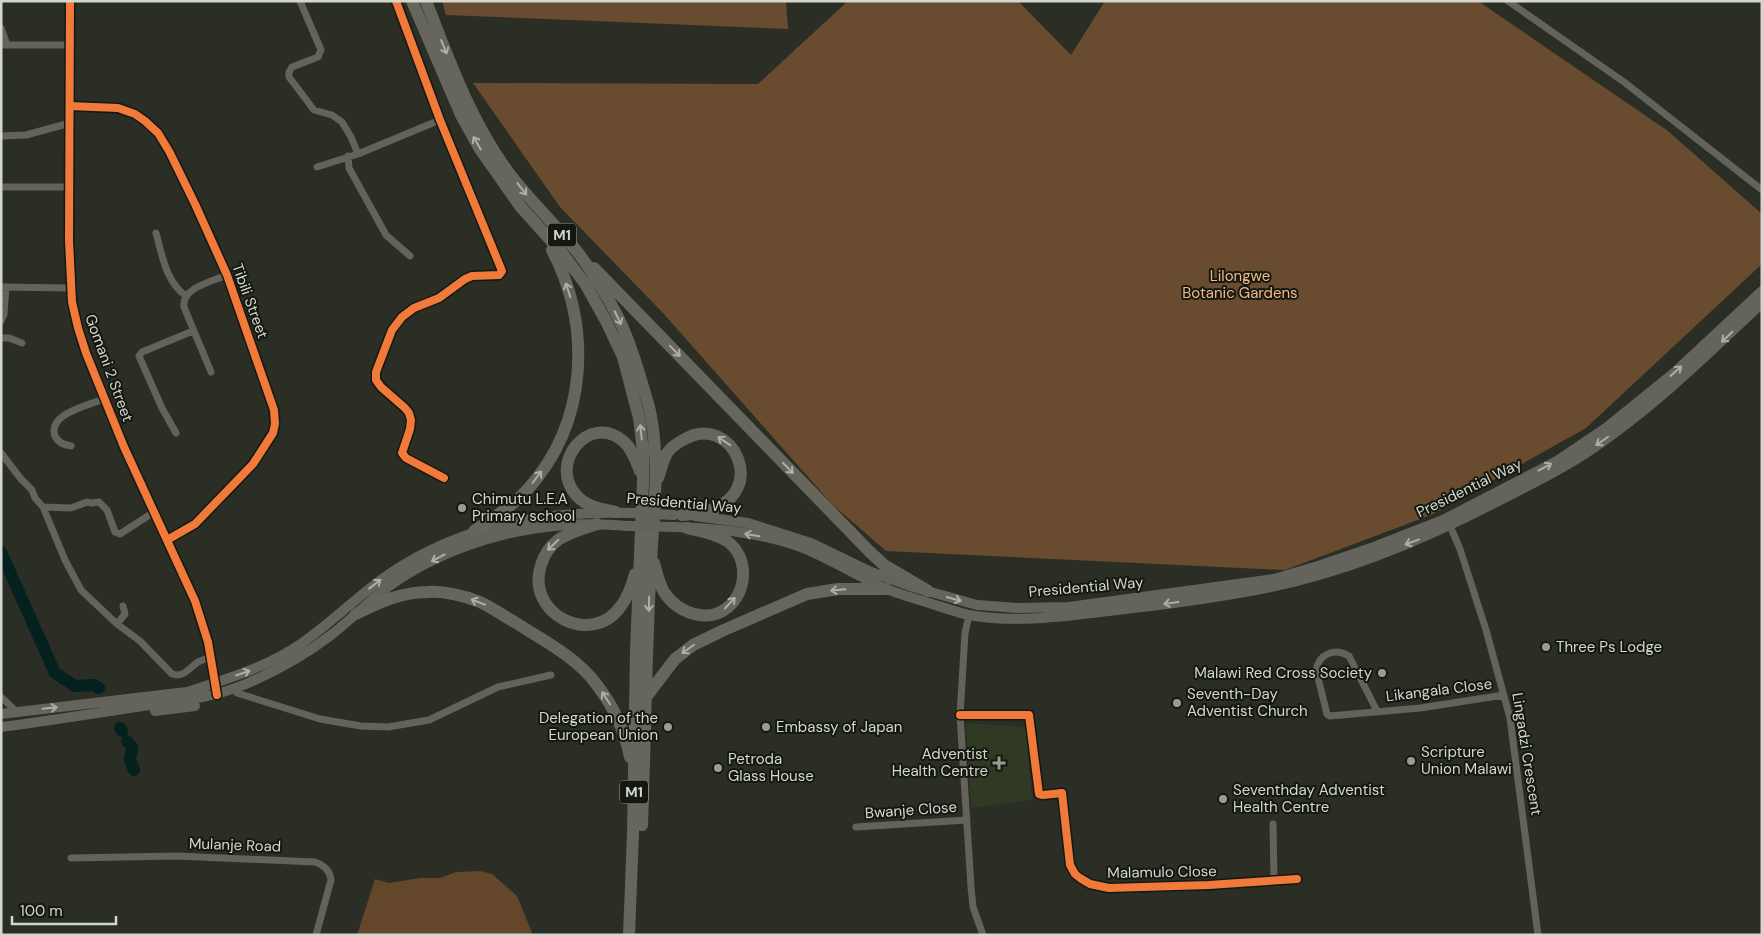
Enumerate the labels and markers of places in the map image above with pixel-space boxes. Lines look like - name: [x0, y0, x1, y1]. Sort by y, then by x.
- place label: Chimutu L.E.A Primary school: [472, 489, 575, 526]
- marker: Chimutu L.E.A Primary school: [456, 502, 468, 514]
- place label: Three Ps Lodge: [1556, 637, 1662, 657]
- marker: Three Ps Lodge: [1540, 641, 1552, 653]
- place label: Malawi Red Cross Society: [1194, 663, 1373, 683]
- marker: Malawi Red Cross Society: [1376, 667, 1388, 679]
- place label: Seventh-Day Adventist Church: [1187, 684, 1308, 721]
- marker: Seventh-Day Adventist Church: [1171, 697, 1183, 709]
- place label: Delegation of the European Union: [539, 708, 658, 745]
- place label: Embassy of Japan: [776, 717, 902, 737]
- marker: Delegation of the European Union: [662, 721, 674, 733]
- marker: Embassy of Japan: [760, 721, 772, 733]
- place label: Scripture Union Malawi: [1421, 742, 1512, 779]
- place label: Adventist Health Centre: [892, 744, 988, 781]
- place label: Petroda Glass House: [728, 749, 814, 786]
- marker: Scripture Union Malawi: [1405, 755, 1417, 767]
- marker: Adventist Health Centre: [992, 756, 1006, 770]
- marker: Petroda Glass House: [712, 762, 724, 774]
- place label: Seventhday Adventist Health Centre: [1233, 780, 1385, 817]
- marker: Seventhday Adventist Health Centre: [1217, 793, 1229, 805]

